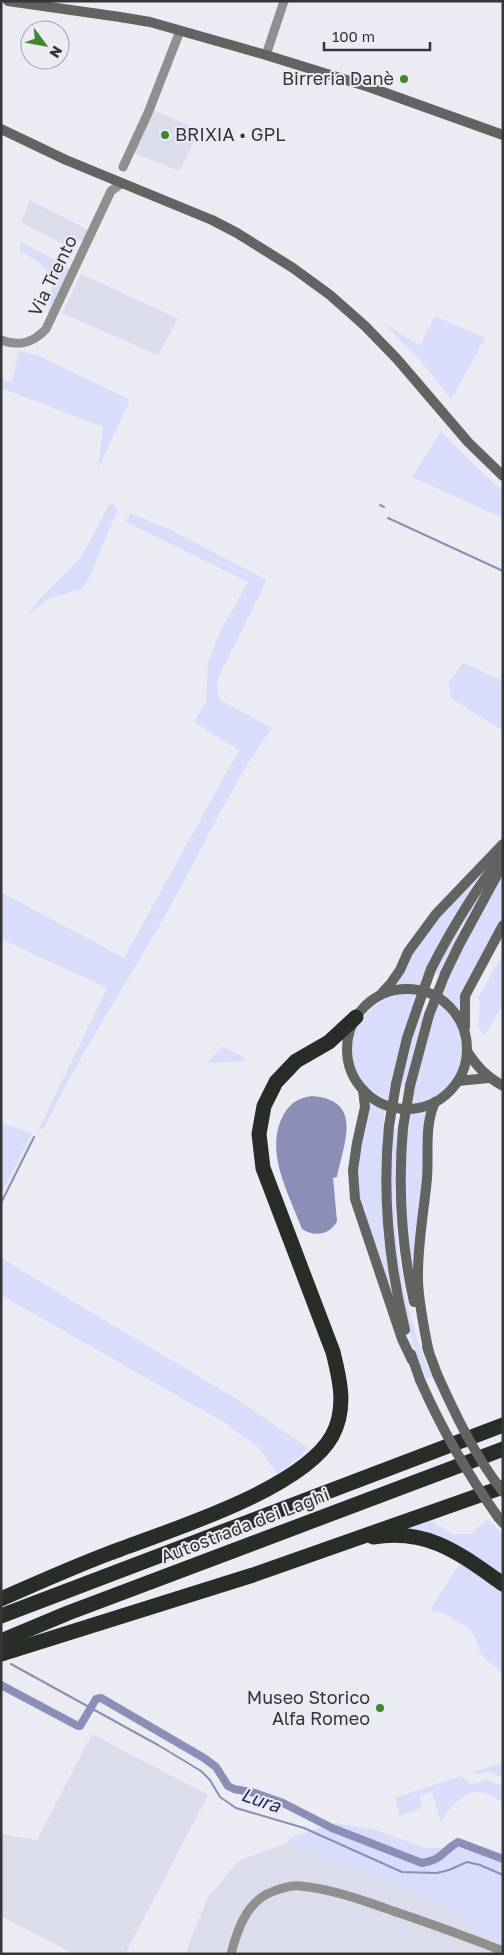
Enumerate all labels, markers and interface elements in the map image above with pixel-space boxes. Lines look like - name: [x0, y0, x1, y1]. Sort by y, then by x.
- north arrow: [20, 20, 70, 70]
- scale bar: [324, 20, 430, 52]
- text: 100 m: [332, 27, 375, 45]
- text: N: [46, 43, 66, 61]
- place label: Birreria Danè: [282, 67, 394, 89]
- marker: Birreria Danè: [398, 73, 410, 85]
- place label: BRIXIA • GPL: [175, 123, 285, 145]
- marker: BRIXIA • GPL: [159, 129, 171, 141]
- street label: Via Trento: [23, 232, 81, 320]
- street label: Autostrada dei Laghi: [157, 1483, 332, 1567]
- place label: Museo Storico Alfa Romeo: [247, 1686, 370, 1729]
- marker: Museo Storico Alfa Romeo: [374, 1702, 386, 1714]
- water label: Lura: [239, 1782, 285, 1817]

